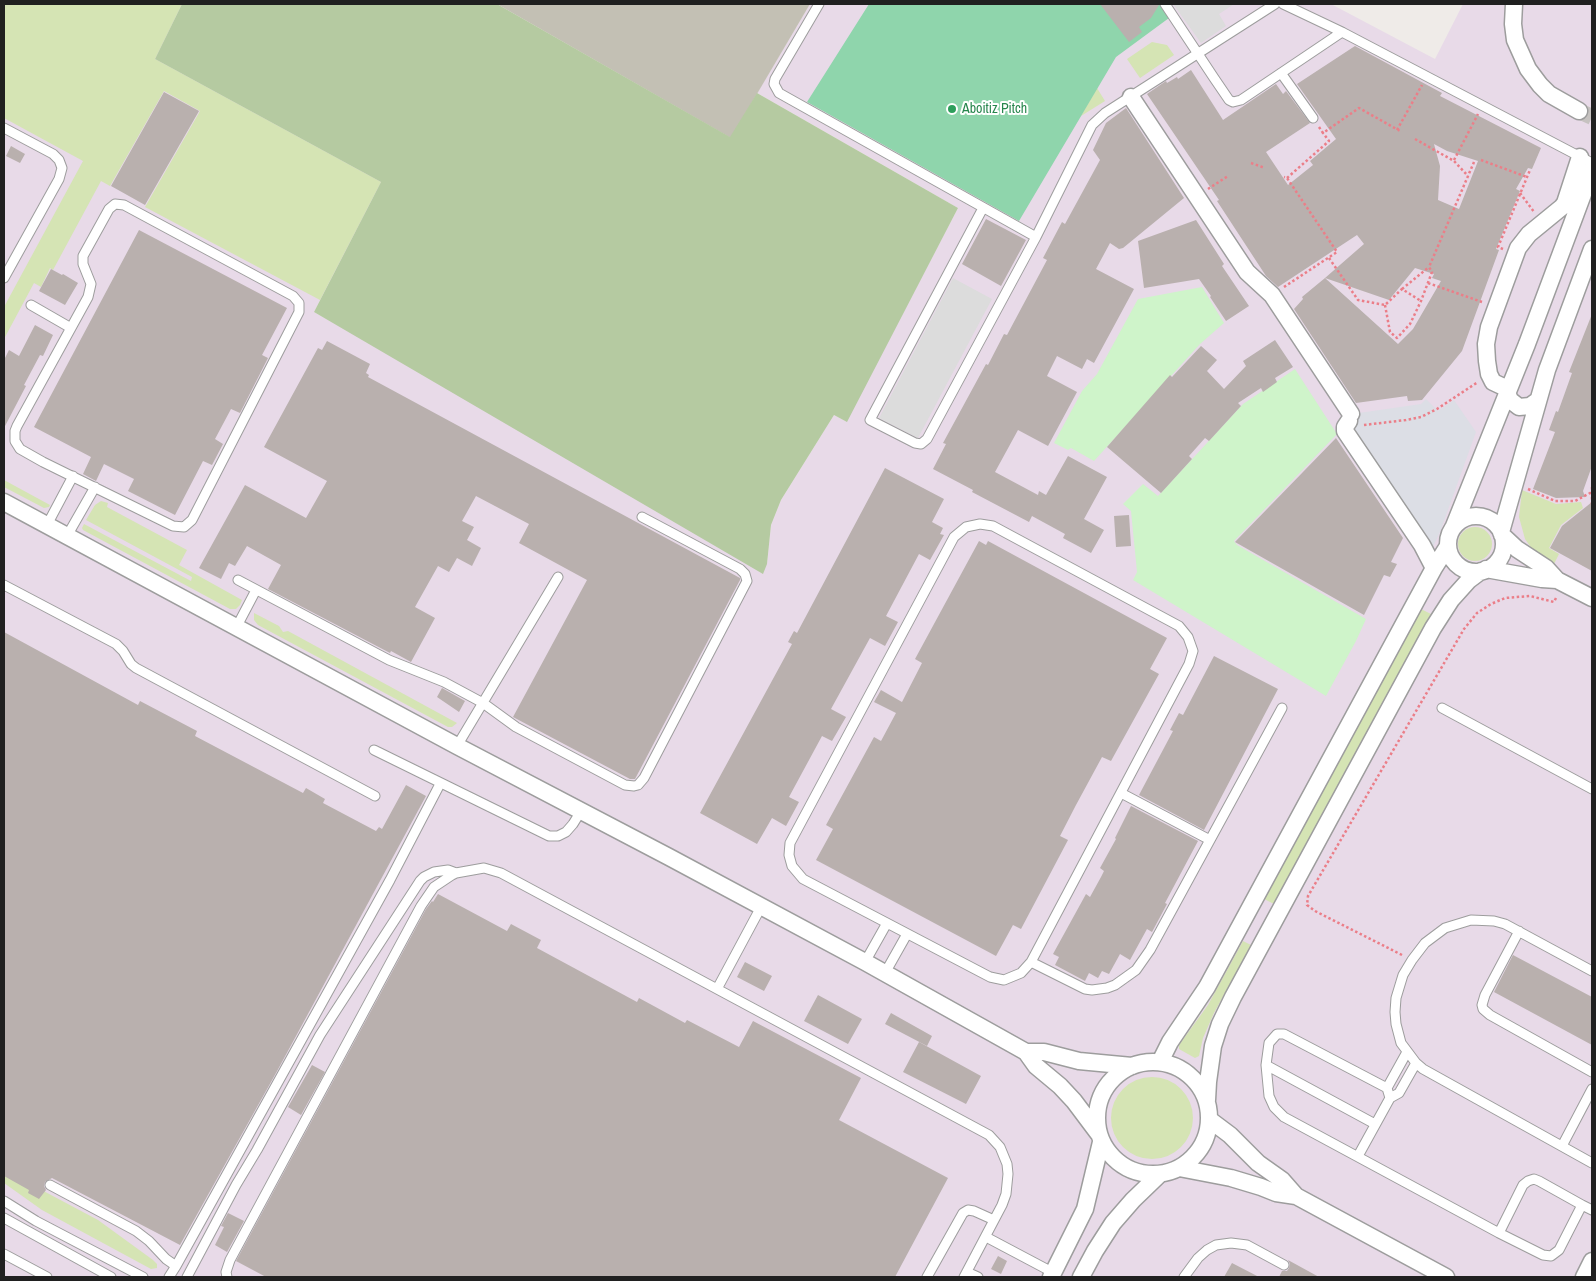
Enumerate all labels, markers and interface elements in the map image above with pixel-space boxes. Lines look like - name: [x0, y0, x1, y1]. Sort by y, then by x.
- place label: Aboitiz Pitch: [962, 101, 1027, 117]
- marker: Aboitiz Pitch: [946, 103, 958, 115]

